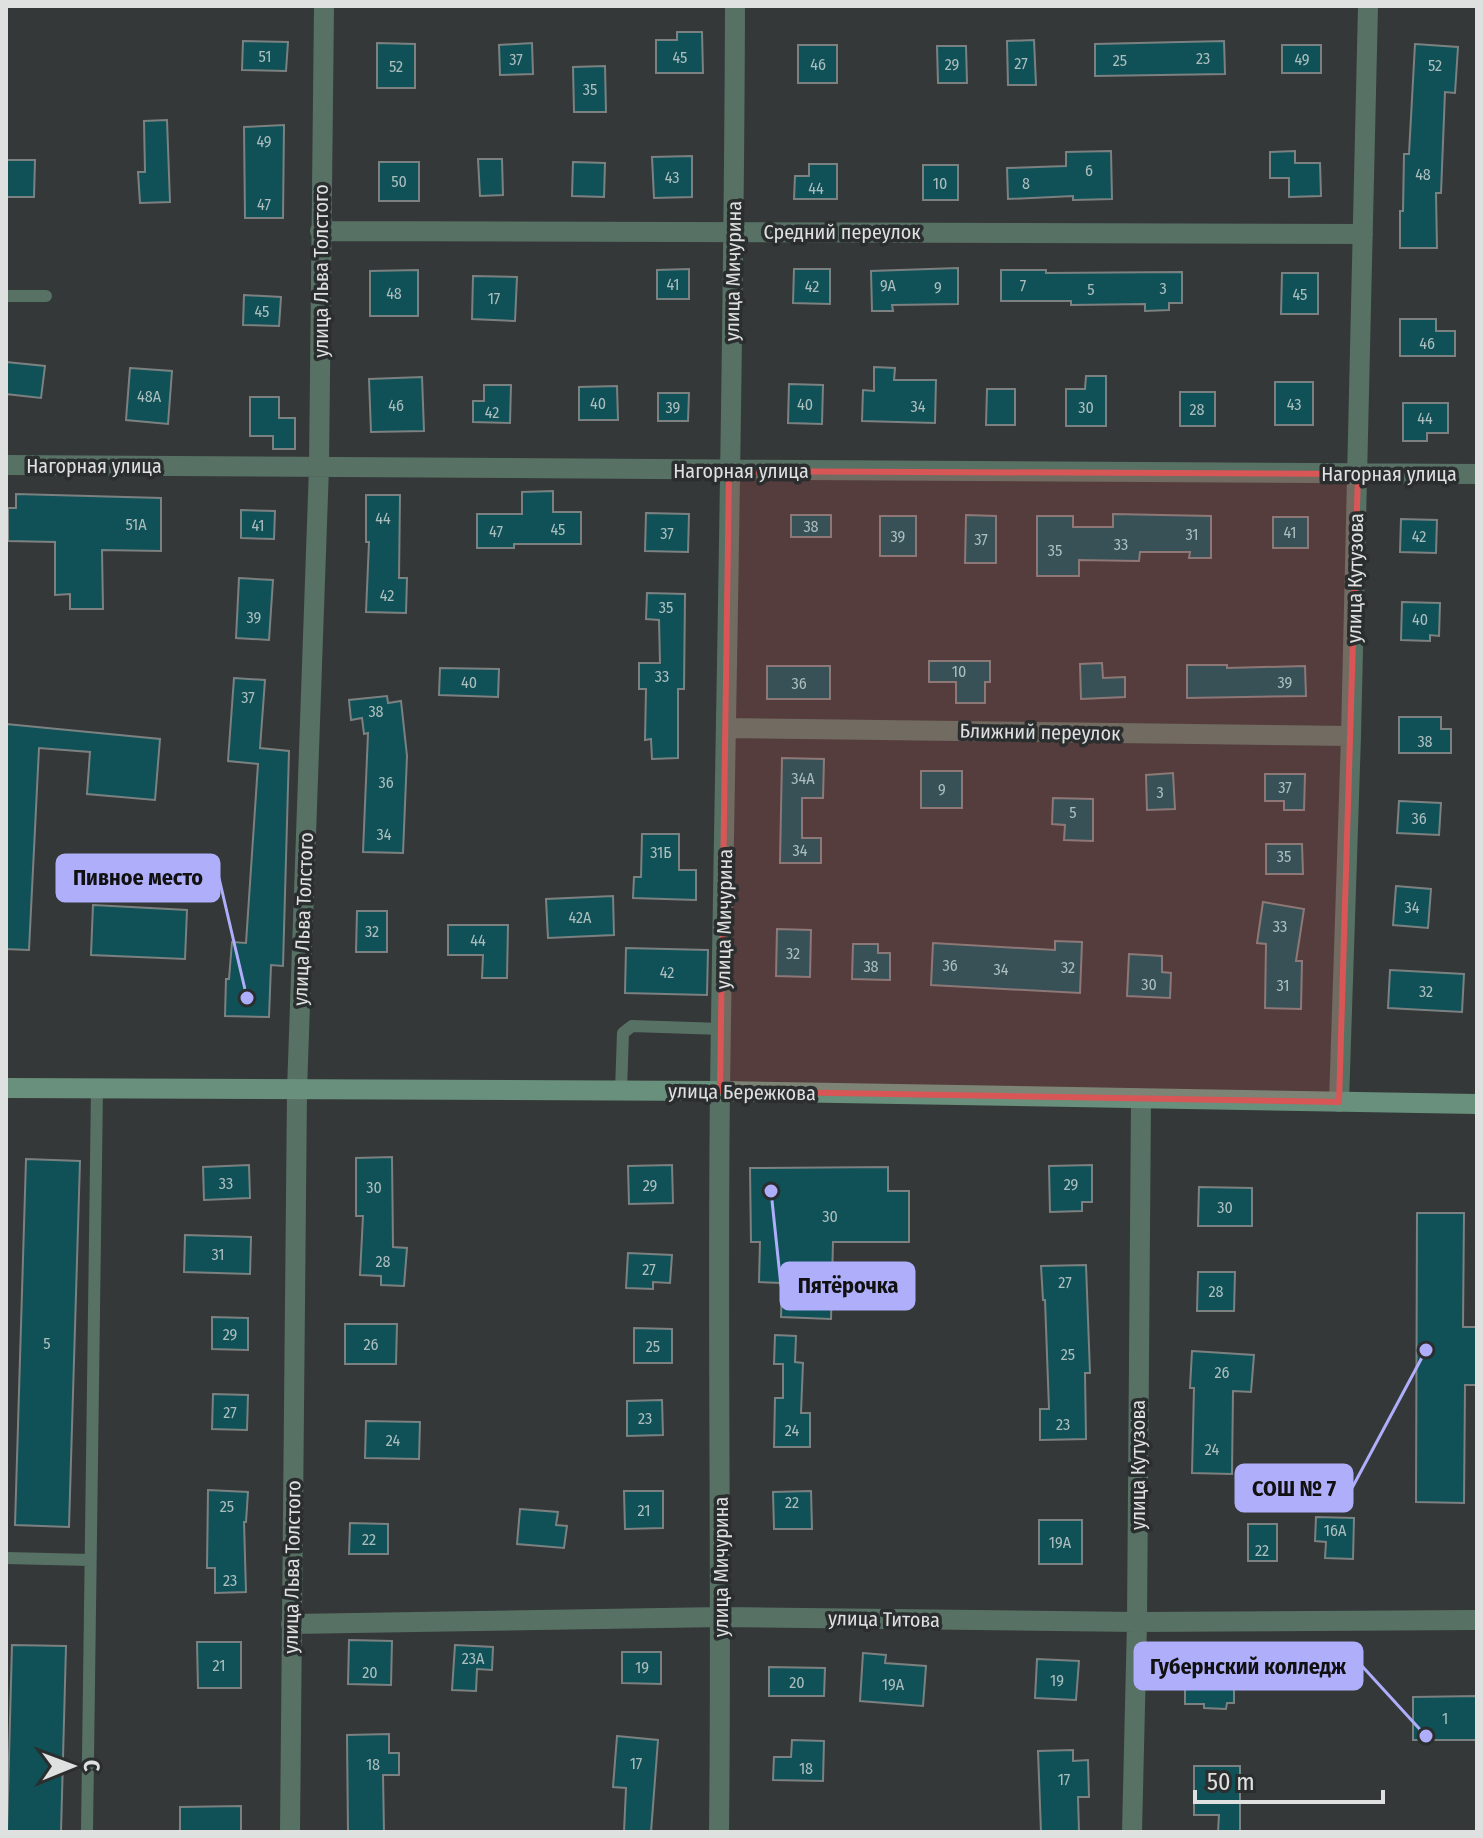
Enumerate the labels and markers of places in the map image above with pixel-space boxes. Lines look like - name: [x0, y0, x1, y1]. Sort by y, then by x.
- callout: Пивное место: [57, 855, 219, 901]
- callout: Пятёрочка: [781, 1263, 914, 1309]
- callout: СОШ № 7: [1236, 1465, 1352, 1511]
- callout: Губернский колледж: [1135, 1643, 1362, 1689]

